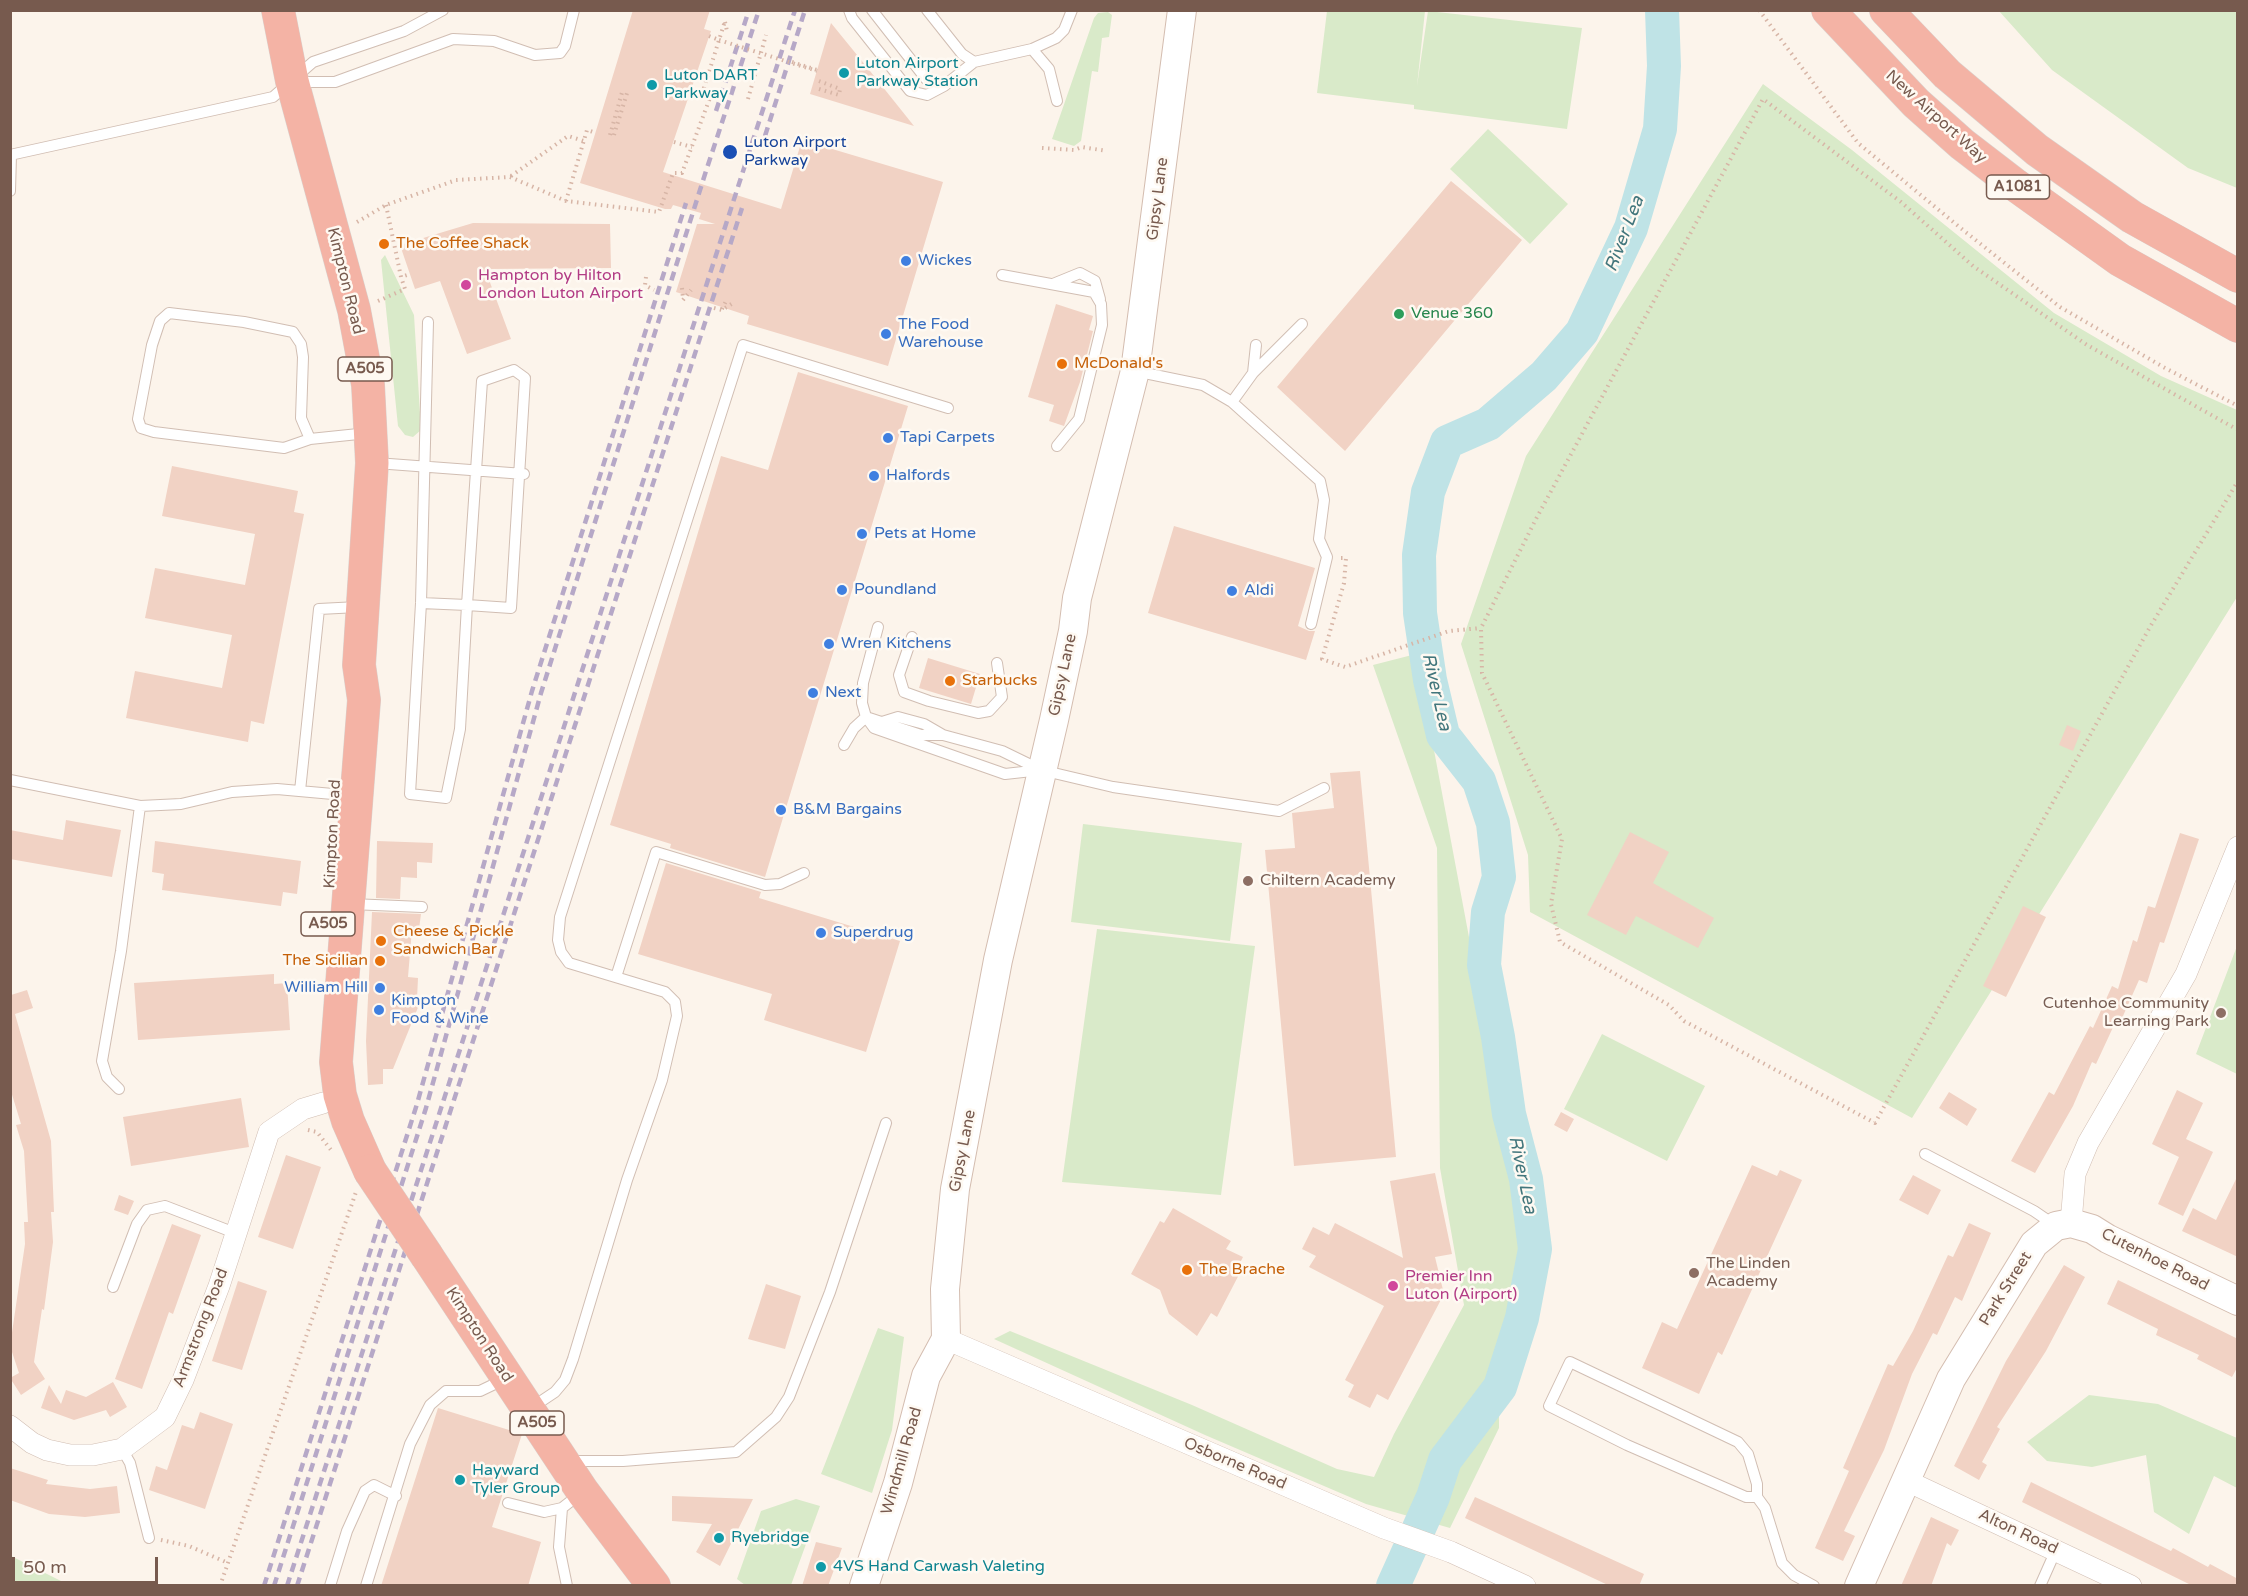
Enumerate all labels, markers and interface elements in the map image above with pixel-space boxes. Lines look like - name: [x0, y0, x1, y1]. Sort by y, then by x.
- place label: Luton Airport Parkway Station: [856, 54, 978, 92]
- place label: Luton DART Parkway: [664, 66, 757, 104]
- marker: Luton Airport Parkway Station: [837, 66, 851, 80]
- street label: New Airport Way: [1881, 67, 1991, 167]
- marker: Luton DART Parkway: [645, 78, 659, 92]
- place label: Luton Airport Parkway: [744, 133, 847, 171]
- marker: Luton Airport Parkway: [721, 143, 739, 161]
- street label: Gipsy Lane: [1143, 156, 1173, 242]
- road number: A1081: [1986, 175, 2050, 199]
- water label: River Lea: [1601, 193, 1649, 275]
- street label: Kimpton Road: [322, 226, 368, 336]
- place label: The Coffee Shack: [396, 234, 529, 254]
- marker: The Coffee Shack: [377, 237, 391, 251]
- place label: Wickes: [918, 251, 972, 271]
- marker: Wickes: [899, 254, 913, 268]
- place label: Hampton by Hilton London Luton Airport: [478, 266, 643, 304]
- marker: Hampton by Hilton London Luton Airport: [459, 278, 473, 292]
- place label: Venue 360: [1411, 304, 1493, 324]
- marker: Venue 360: [1392, 307, 1406, 321]
- place label: The Food Warehouse: [898, 315, 983, 353]
- marker: The Food Warehouse: [879, 327, 893, 341]
- place label: McDonald's: [1074, 354, 1163, 374]
- road number: A505: [338, 357, 392, 381]
- marker: McDonald's: [1055, 357, 1069, 371]
- place label: Tapi Carpets: [900, 428, 995, 448]
- marker: Tapi Carpets: [881, 431, 895, 445]
- place label: Halfords: [886, 466, 950, 486]
- marker: Halfords: [867, 469, 881, 483]
- place label: Pets at Home: [874, 524, 976, 544]
- marker: Pets at Home: [855, 527, 869, 541]
- place label: Poundland: [854, 580, 937, 600]
- place label: Aldi: [1244, 581, 1274, 601]
- marker: Poundland: [835, 583, 849, 597]
- marker: Aldi: [1225, 584, 1239, 598]
- street label: Gipsy Lane: [1045, 632, 1081, 718]
- place label: Wren Kitchens: [841, 634, 951, 654]
- marker: Wren Kitchens: [822, 637, 836, 651]
- water label: River Lea: [1417, 651, 1455, 733]
- place label: Starbucks: [962, 671, 1037, 691]
- marker: Starbucks: [943, 674, 957, 688]
- place label: Next: [825, 683, 861, 703]
- marker: Next: [806, 686, 820, 700]
- street label: Kimpton Road: [321, 779, 345, 889]
- place label: B&M Bargains: [793, 800, 902, 820]
- marker: B&M Bargains: [774, 803, 788, 817]
- place label: Chiltern Academy: [1260, 871, 1395, 891]
- marker: Chiltern Academy: [1241, 874, 1255, 888]
- road number: A505: [301, 912, 355, 936]
- place label: Cheese & Pickle Sandwich Bar: [393, 922, 514, 960]
- place label: Superdrug: [833, 923, 914, 943]
- marker: Superdrug: [814, 926, 828, 940]
- marker: Cheese & Pickle Sandwich Bar: [374, 934, 388, 948]
- place label: The Sicilian: [282, 951, 368, 971]
- marker: The Sicilian: [373, 954, 387, 968]
- place label: William Hill: [284, 978, 368, 998]
- marker: William Hill: [373, 981, 387, 995]
- place label: Kimpton Food & Wine: [391, 991, 488, 1029]
- place label: Cutenhoe Community Learning Park: [2043, 994, 2209, 1032]
- marker: Kimpton Food & Wine: [372, 1003, 386, 1017]
- marker: Cutenhoe Community Learning Park: [2214, 1006, 2228, 1020]
- street label: Gipsy Lane: [946, 1108, 980, 1194]
- water label: River Lea: [1503, 1134, 1541, 1216]
- street label: Cutenhoe Road: [2098, 1225, 2212, 1295]
- street label: Park Street: [1976, 1248, 2036, 1330]
- place label: The Linden Academy: [1706, 1254, 1790, 1292]
- place label: The Brache: [1199, 1260, 1285, 1280]
- marker: The Brache: [1180, 1263, 1194, 1277]
- street label: Armstrong Road: [169, 1266, 233, 1390]
- marker: The Linden Academy: [1687, 1266, 1701, 1280]
- place label: Premier Inn Luton (Airport): [1405, 1267, 1517, 1305]
- marker: Premier Inn Luton (Airport): [1386, 1279, 1400, 1293]
- street label: Kimpton Road: [441, 1284, 517, 1386]
- street label: Windmill Road: [877, 1405, 927, 1517]
- road number: A505: [510, 1411, 564, 1435]
- street label: Osborne Road: [1181, 1434, 1289, 1494]
- place label: Hayward Tyler Group: [472, 1461, 560, 1499]
- marker: Hayward Tyler Group: [453, 1473, 467, 1487]
- street label: Alton Road: [1975, 1505, 2061, 1559]
- place label: Ryebridge: [731, 1528, 809, 1548]
- marker: Ryebridge: [712, 1531, 726, 1545]
- scale bar: [15, 1545, 160, 1583]
- text: 50 m: [23, 1556, 67, 1578]
- place label: 4VS Hand Carwash Valeting: [833, 1557, 1045, 1577]
- marker: 4VS Hand Carwash Valeting: [814, 1560, 828, 1574]

